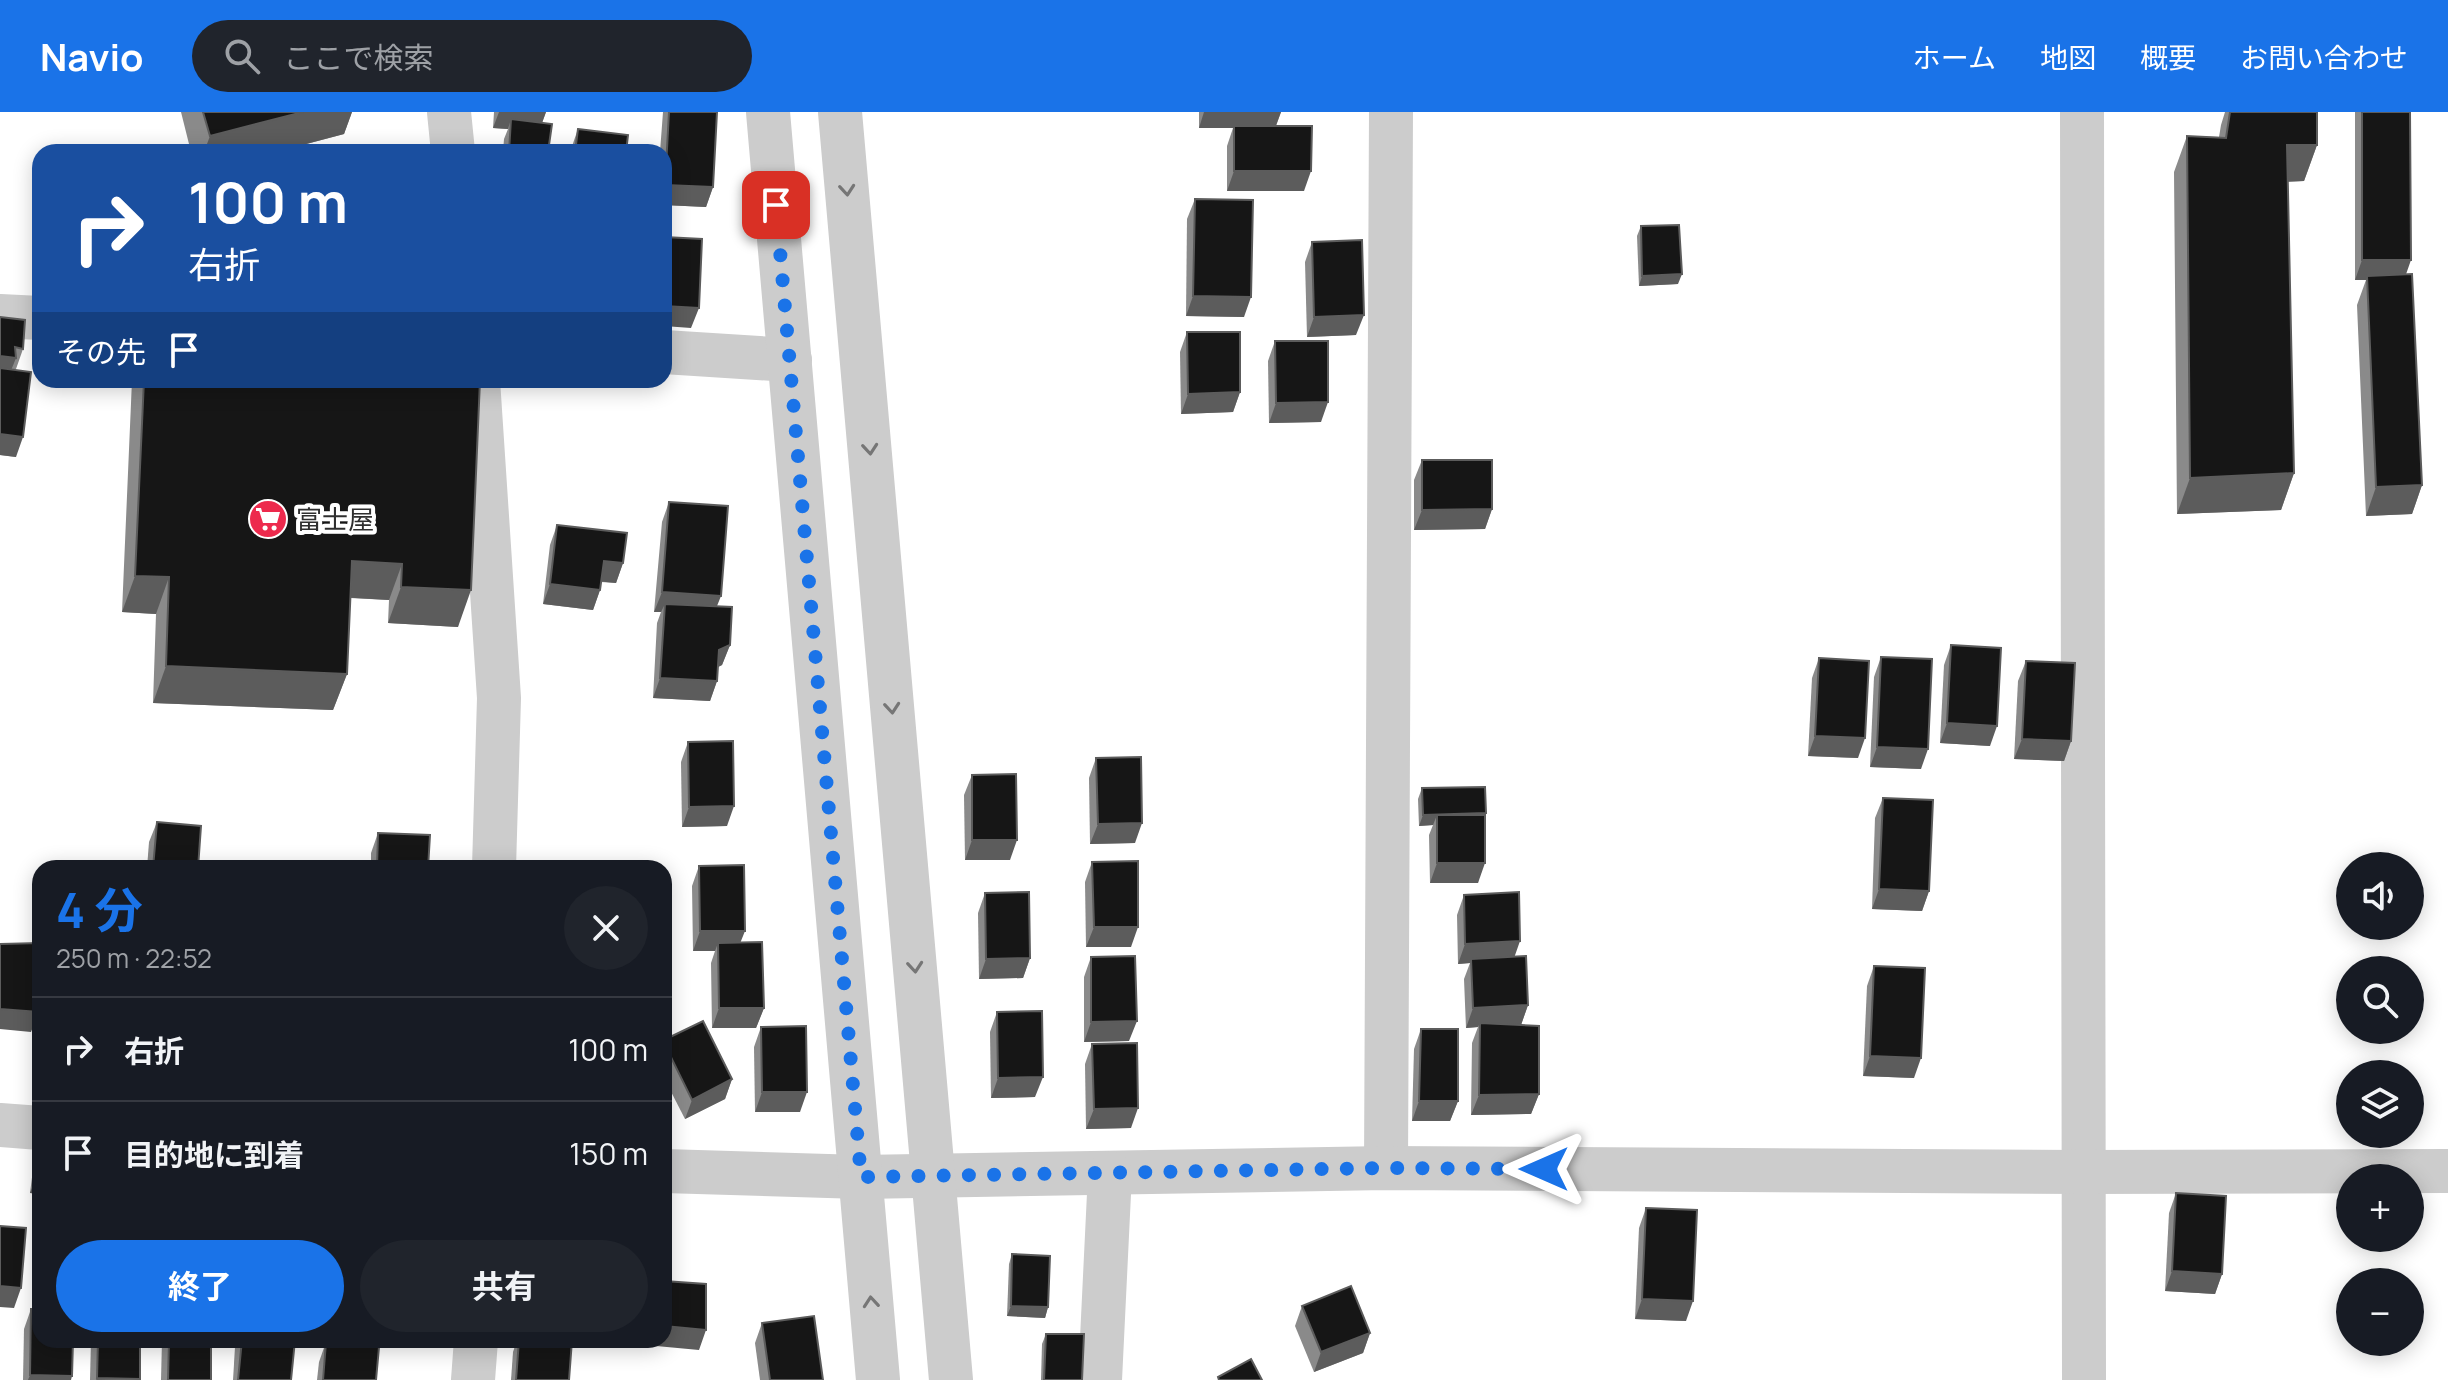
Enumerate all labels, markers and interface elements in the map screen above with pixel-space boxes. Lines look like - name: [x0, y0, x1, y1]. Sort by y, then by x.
- search box: [192, 20, 752, 92]
- text: Navio: [40, 30, 144, 82]
- icon: search: [220, 34, 264, 78]
- text: ここで検索: [284, 37, 434, 78]
- text: ホーム: [1913, 38, 1996, 76]
- text: 地図: [2040, 38, 2096, 76]
- text: 概要: [2140, 38, 2196, 76]
- text: お問い合わせ: [2240, 38, 2408, 76]
- text: 100 m: [188, 163, 348, 240]
- pin: [742, 171, 810, 239]
- icon: right: [56, 176, 160, 280]
- icon: arrive: [754, 183, 798, 227]
- one-way arrow: [838, 184, 855, 197]
- text: 右折: [188, 240, 260, 289]
- icon: arrive: [162, 328, 206, 372]
- text: その先: [56, 331, 146, 372]
- one-way arrow: [861, 443, 878, 456]
- supermarket icon: 富士屋: [247, 498, 289, 540]
- place label: 富士屋: [296, 501, 374, 537]
- one-way arrow: [883, 702, 900, 715]
- map controls: [2336, 852, 2424, 1356]
- button: sound: [2336, 852, 2424, 940]
- text: 4 分: [56, 877, 143, 942]
- button: close: [564, 886, 648, 970]
- text: 250 m · 22:52: [56, 940, 212, 976]
- button: search: [2336, 956, 2424, 1044]
- one-way arrow: [906, 961, 923, 974]
- icon: right: [56, 1027, 100, 1071]
- text: 100 m: [568, 1029, 648, 1070]
- text: 右折: [124, 1030, 184, 1071]
- button: layers: [2336, 1060, 2424, 1148]
- position arrow: [1502, 1127, 1586, 1211]
- icon: arrive: [56, 1131, 100, 1175]
- text: 150 m: [569, 1133, 648, 1174]
- text: 目的地に到着: [124, 1134, 304, 1175]
- button: +: [2336, 1164, 2424, 1252]
- button: 終了: [56, 1240, 344, 1332]
- button: 共有: [360, 1240, 648, 1332]
- button: −: [2336, 1268, 2424, 1356]
- one-way arrow: [863, 1295, 880, 1308]

